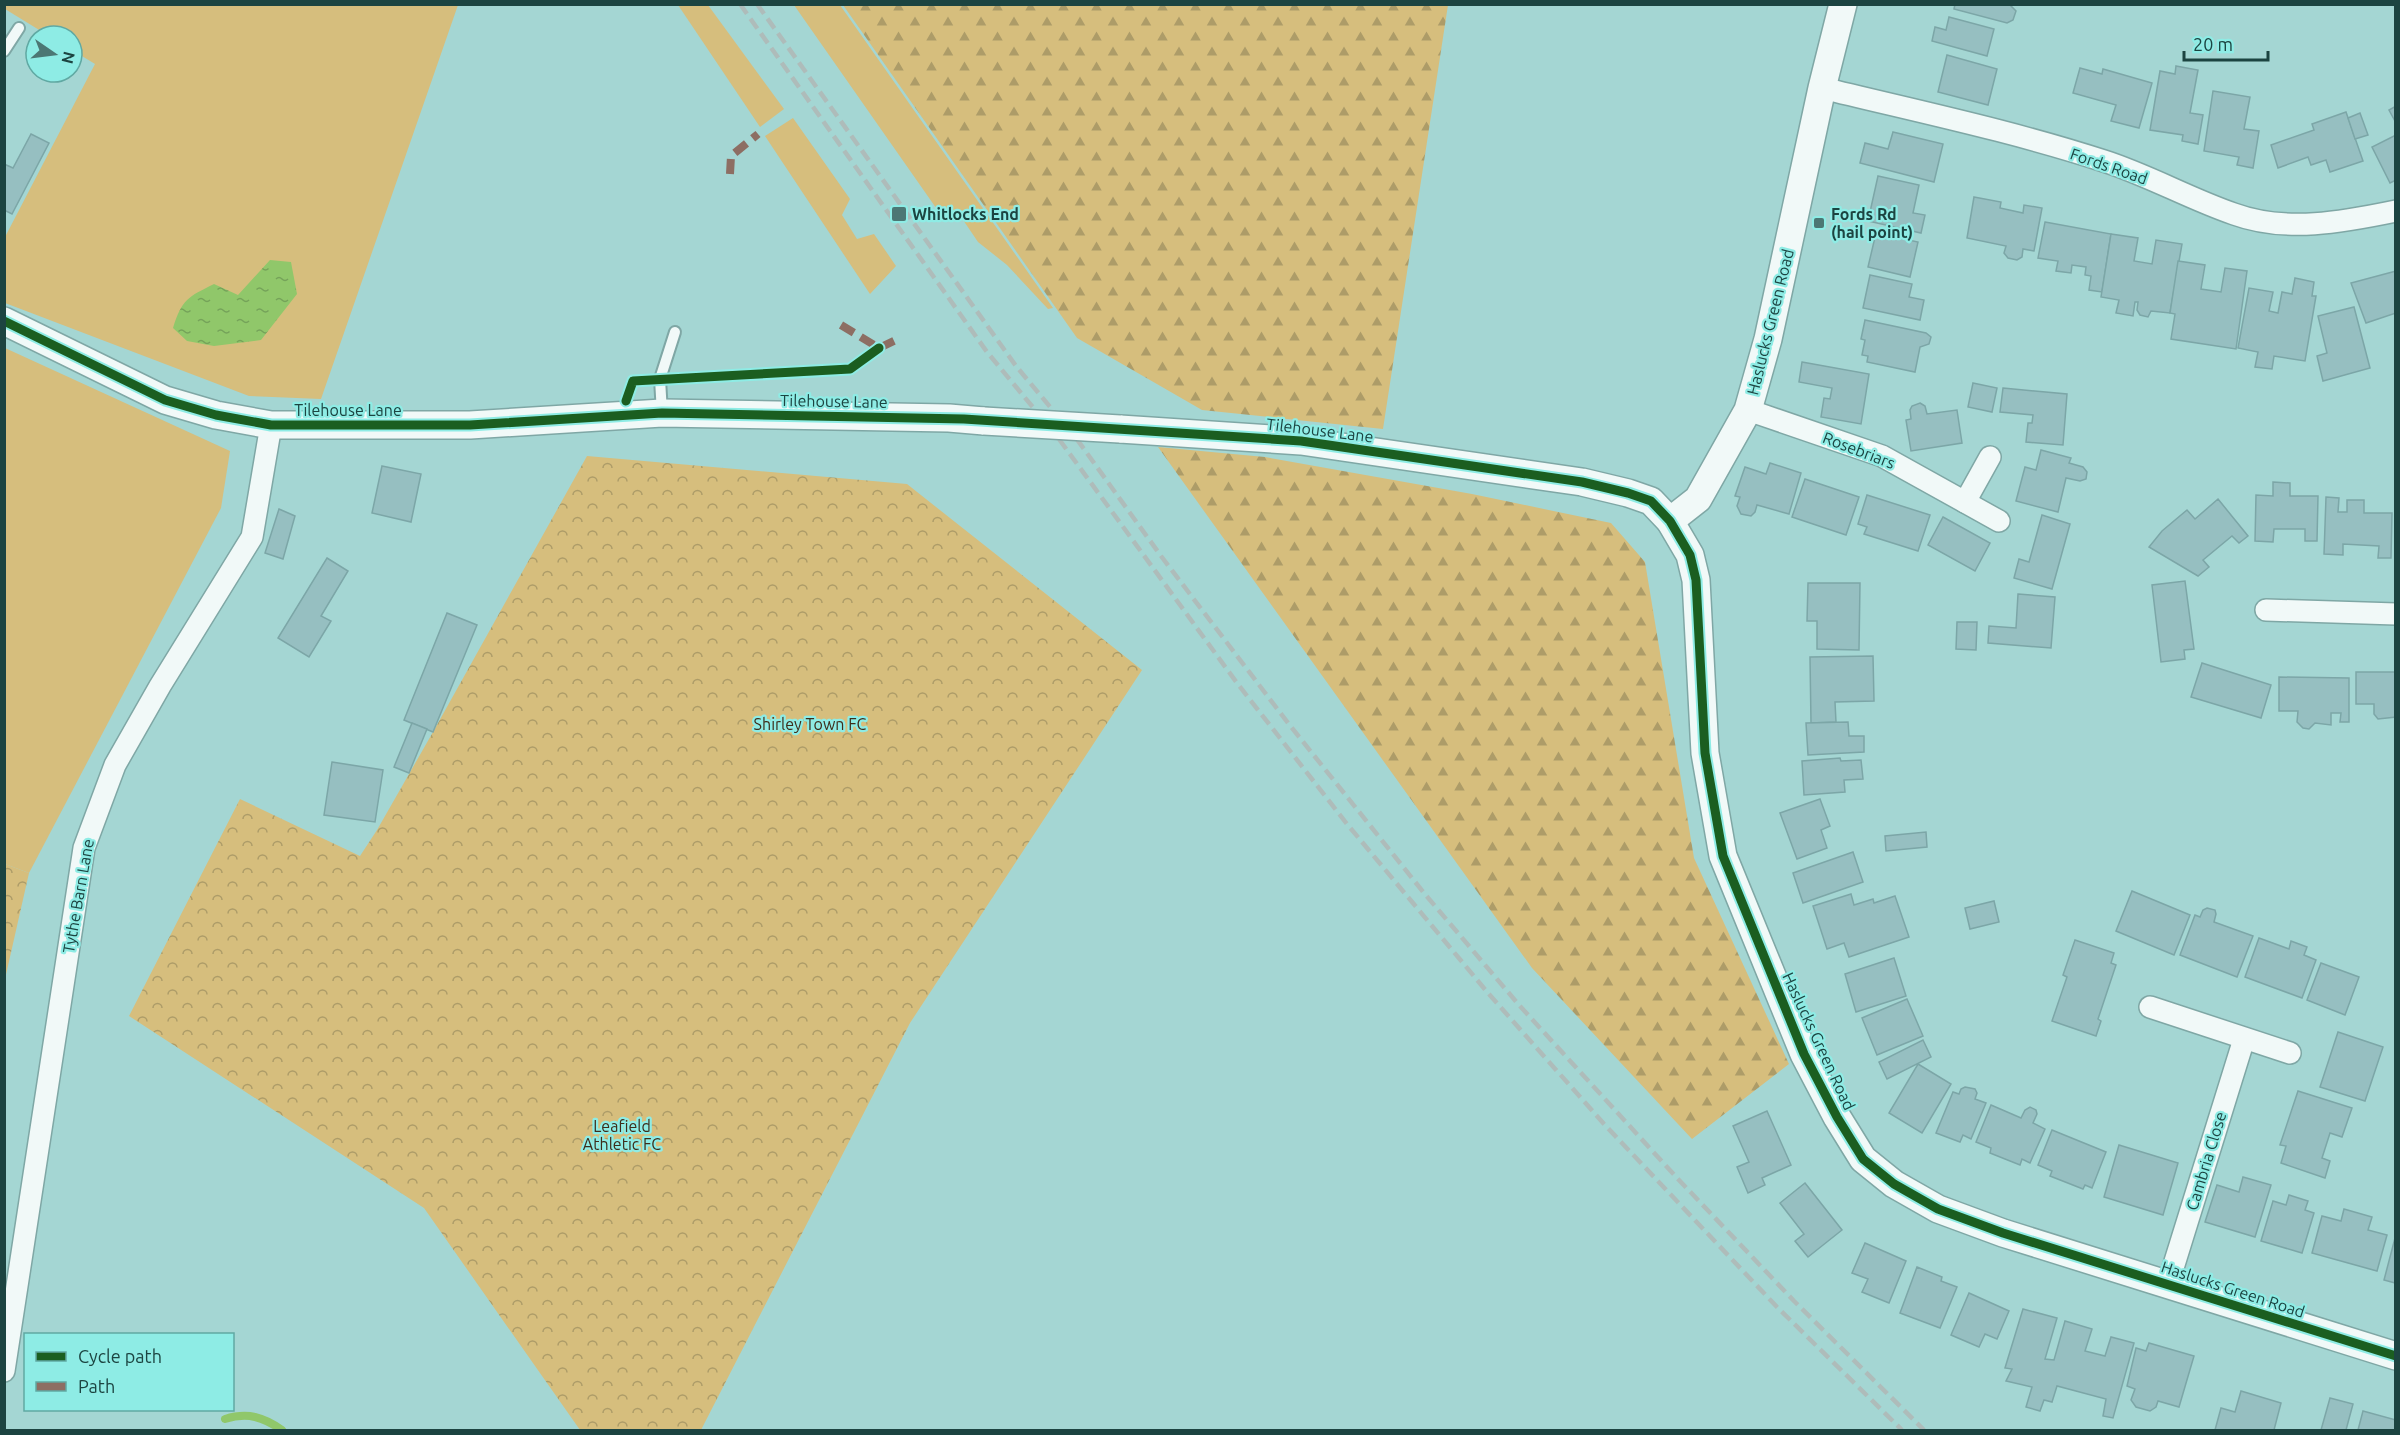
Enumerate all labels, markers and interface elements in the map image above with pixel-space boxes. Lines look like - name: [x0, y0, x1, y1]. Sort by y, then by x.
- north arrow: [24, 24, 84, 84]
- scale bar: [2184, 24, 2268, 62]
- text: 20 m: [2193, 34, 2233, 54]
- text: N: [58, 50, 79, 66]
- street label: Fords Road: [2068, 144, 2150, 188]
- marker: Whitlocks End: [890, 205, 908, 223]
- place label: Whitlocks End: [912, 205, 1019, 223]
- place label: Fords Rd (hail point): [1831, 205, 1913, 242]
- marker: Fords Rd (hail point): [1812, 216, 1826, 230]
- street label: Haslucks Green Road: [1743, 247, 1797, 397]
- street label: Tilehouse Lane: [780, 391, 888, 411]
- street label: Tilehouse Lane: [294, 401, 402, 419]
- street label: Tilehouse Lane: [1266, 415, 1374, 445]
- street label: Rosebriars: [1820, 428, 1898, 472]
- park label: Shirley Town FC: [754, 715, 867, 733]
- street label: Tythe Barn Lane: [59, 837, 97, 955]
- street label: Haslucks Green Road: [1779, 969, 1859, 1113]
- street label: Cambria Close: [2182, 1109, 2230, 1213]
- park label: Leafield Athletic FC: [583, 1117, 661, 1153]
- street label: Haslucks Green Road: [2159, 1257, 2307, 1321]
- legend: [24, 1333, 234, 1411]
- text: Cycle path: [78, 1346, 162, 1366]
- text: Path: [78, 1376, 115, 1396]

